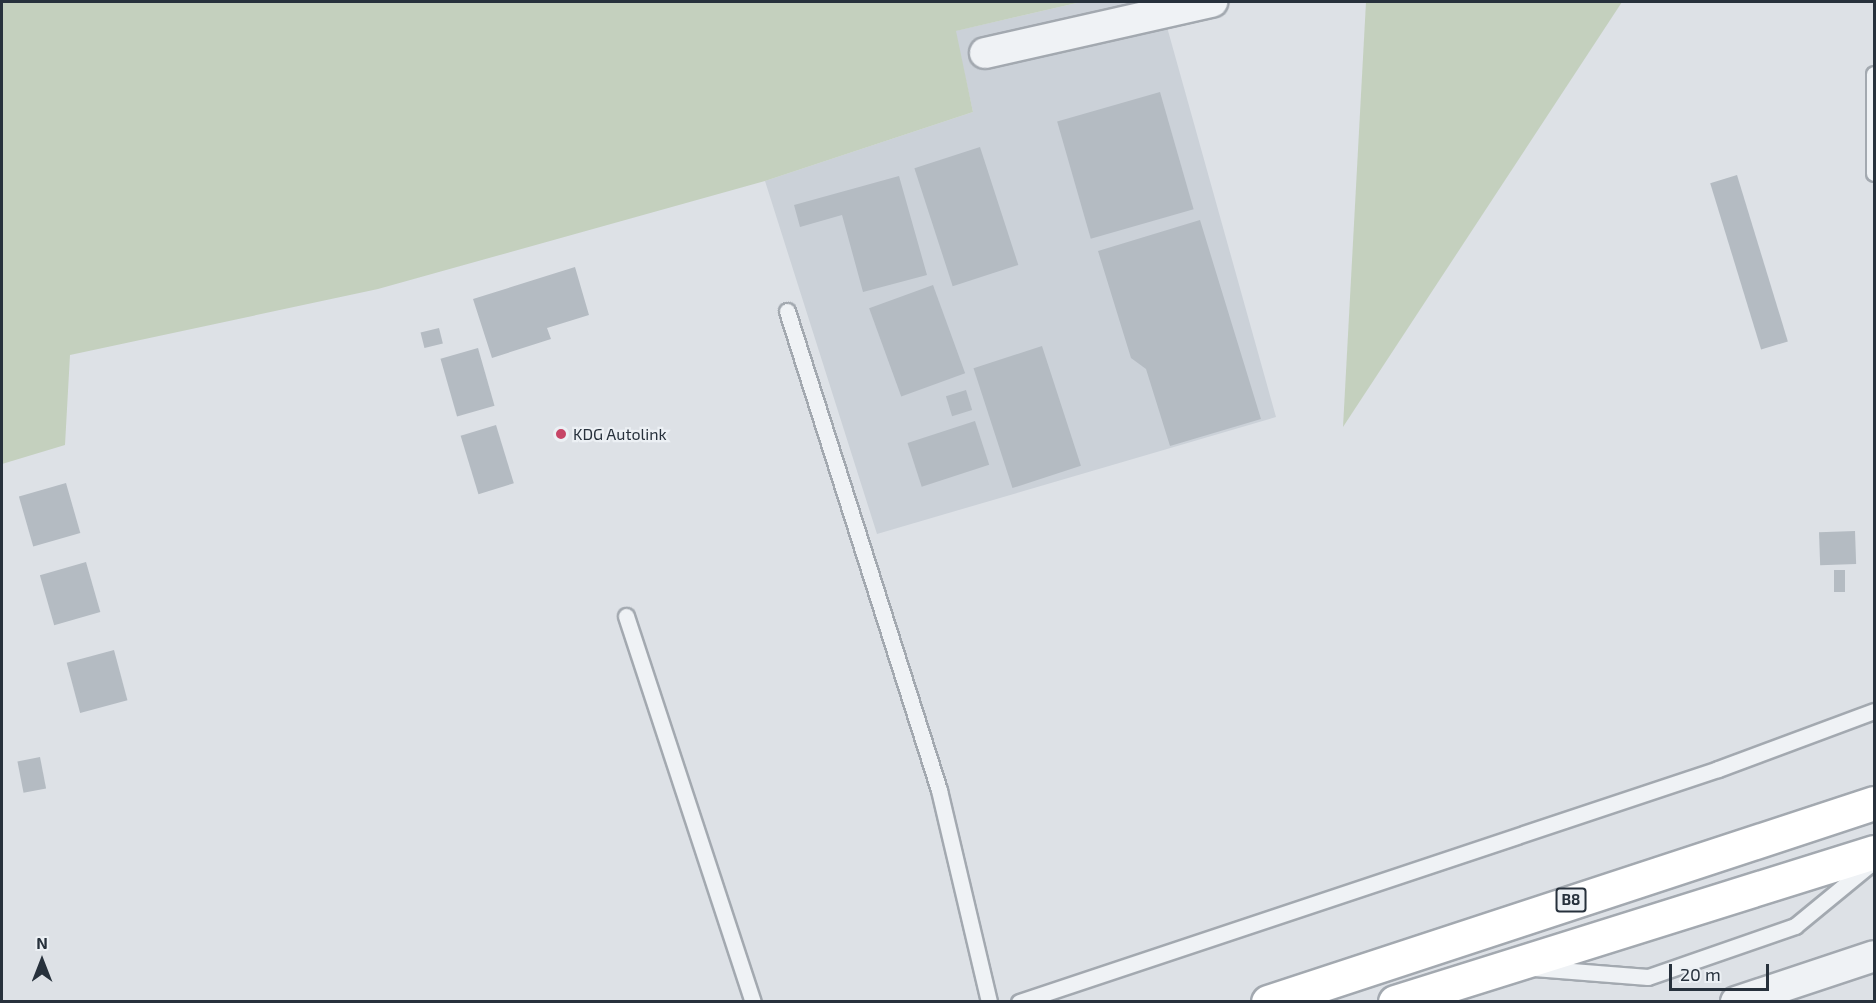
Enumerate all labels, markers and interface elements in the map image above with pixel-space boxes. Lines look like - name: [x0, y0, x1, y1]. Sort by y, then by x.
- place label: KDG Autolink: [573, 424, 667, 444]
- marker: KDG Autolink: [554, 427, 568, 441]
- road number: B8: [1554, 888, 1588, 912]
- north arrow: [12, 931, 72, 991]
- text: N: [36, 933, 48, 952]
- scale bar: [1672, 952, 1772, 990]
- text: 20 m: [1680, 963, 1721, 985]

